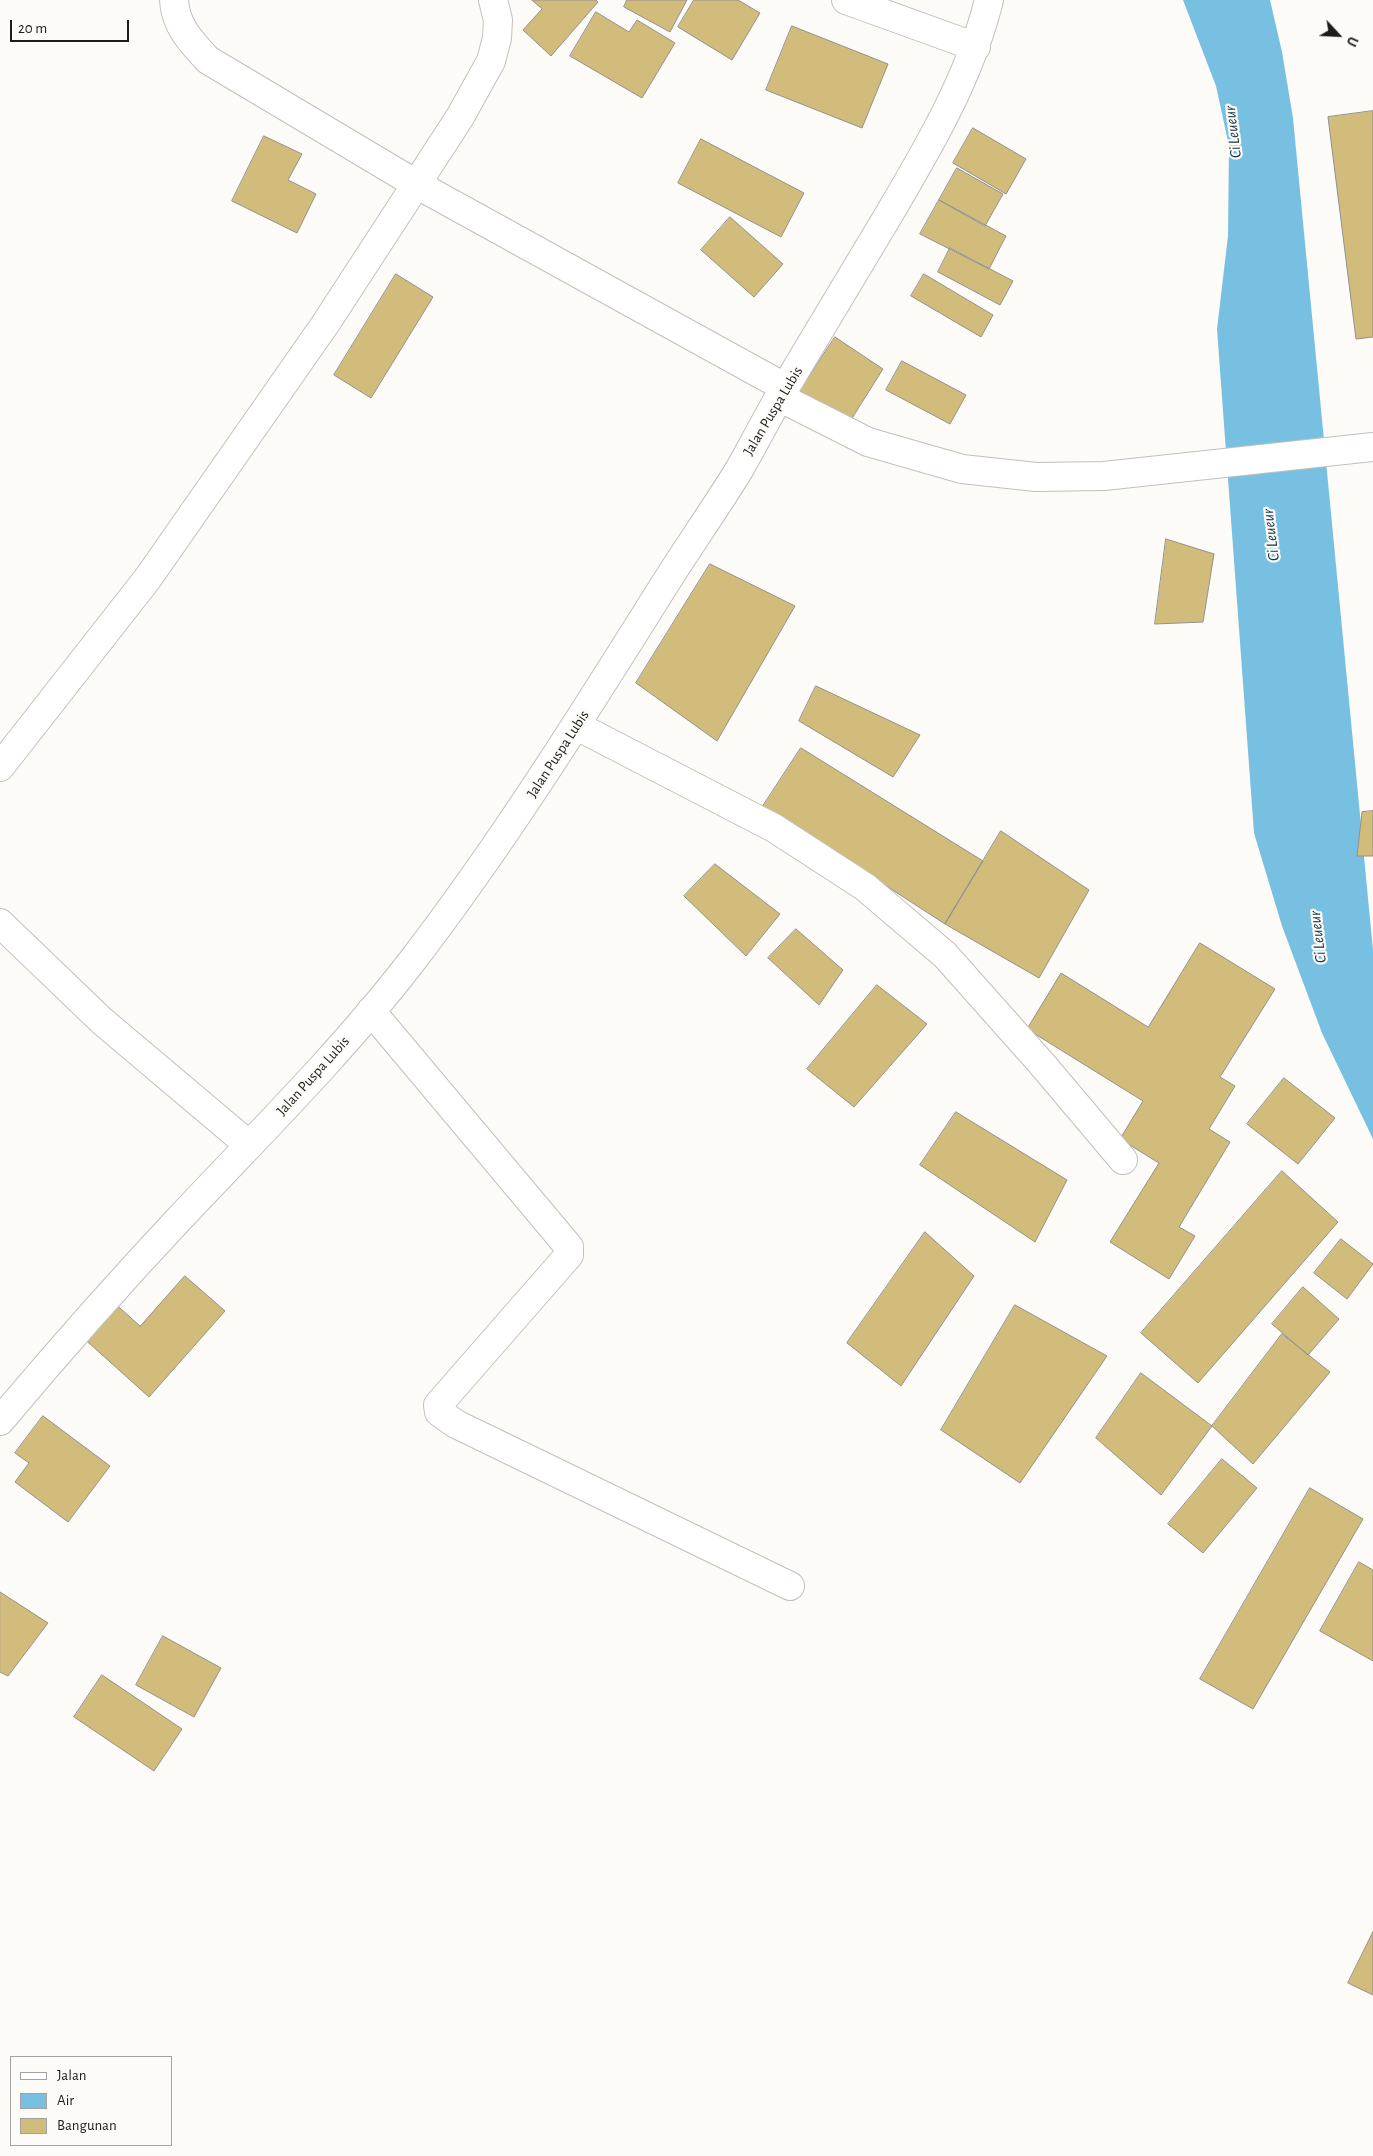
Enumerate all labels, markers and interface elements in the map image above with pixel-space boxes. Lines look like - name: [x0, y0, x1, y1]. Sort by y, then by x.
- scale bar: [12, 10, 131, 42]
- north arrow: [1313, 10, 1363, 60]
- text: 20 m: [18, 21, 47, 36]
- text: U: [1343, 34, 1360, 48]
- water label: Ci Leueur: [1220, 105, 1246, 159]
- street label: Jalan Puspa Lubis: [739, 363, 807, 459]
- water label: Ci Leueur: [1258, 508, 1284, 562]
- street label: Jalan Puspa Lubis: [523, 707, 593, 801]
- water label: Ci Leueur: [1305, 910, 1331, 964]
- street label: Jalan Puspa Lubis: [273, 1033, 353, 1119]
- legend: [10, 2056, 172, 2146]
- text: Jalan: [57, 2068, 87, 2083]
- text: Air: [57, 2093, 74, 2108]
- text: Bangunan: [57, 2118, 117, 2133]

